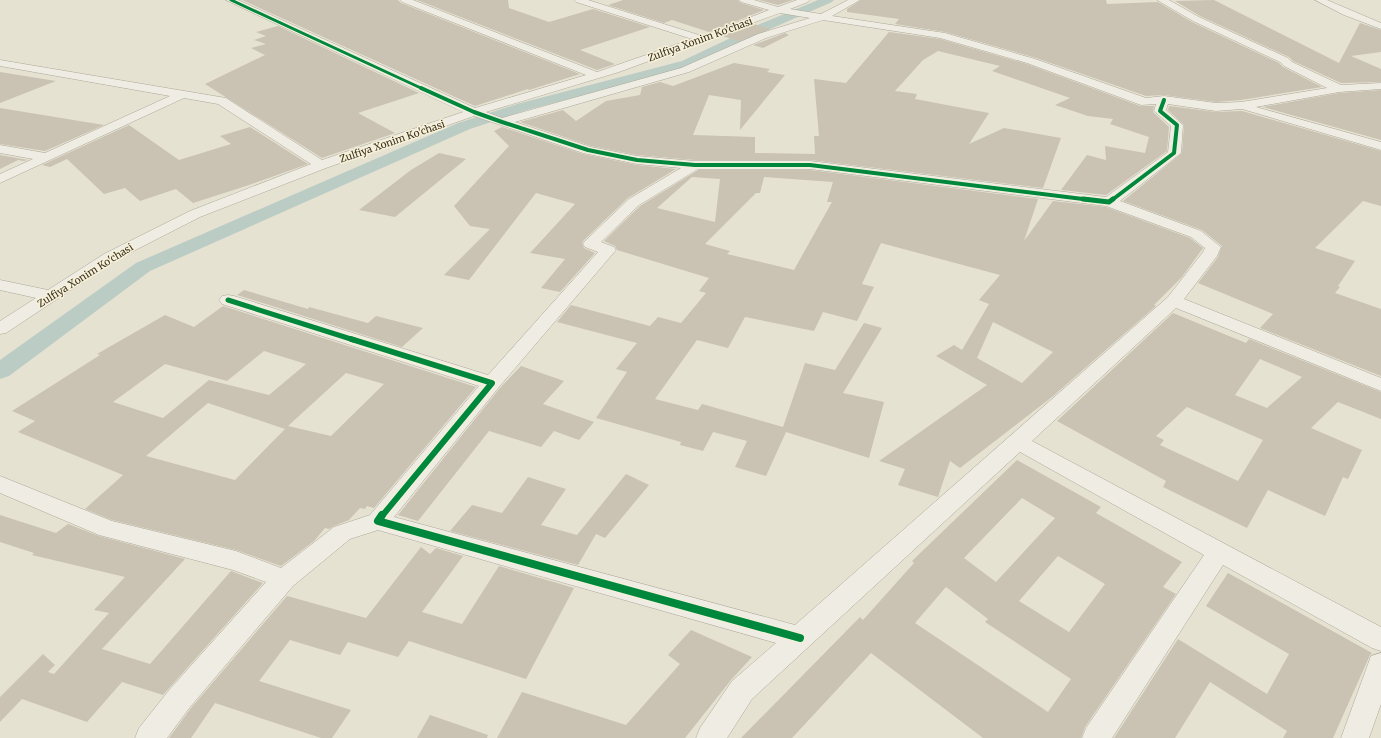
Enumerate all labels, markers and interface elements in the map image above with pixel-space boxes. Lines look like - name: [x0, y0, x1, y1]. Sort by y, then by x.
- street label: Zulfiya Xonim Ko'chasi: [646, 14, 754, 64]
- street label: Zulfiya Xonim Ko'chasi: [338, 117, 446, 166]
- street label: Zulfiya Xonim Ko'chasi: [35, 241, 136, 310]

